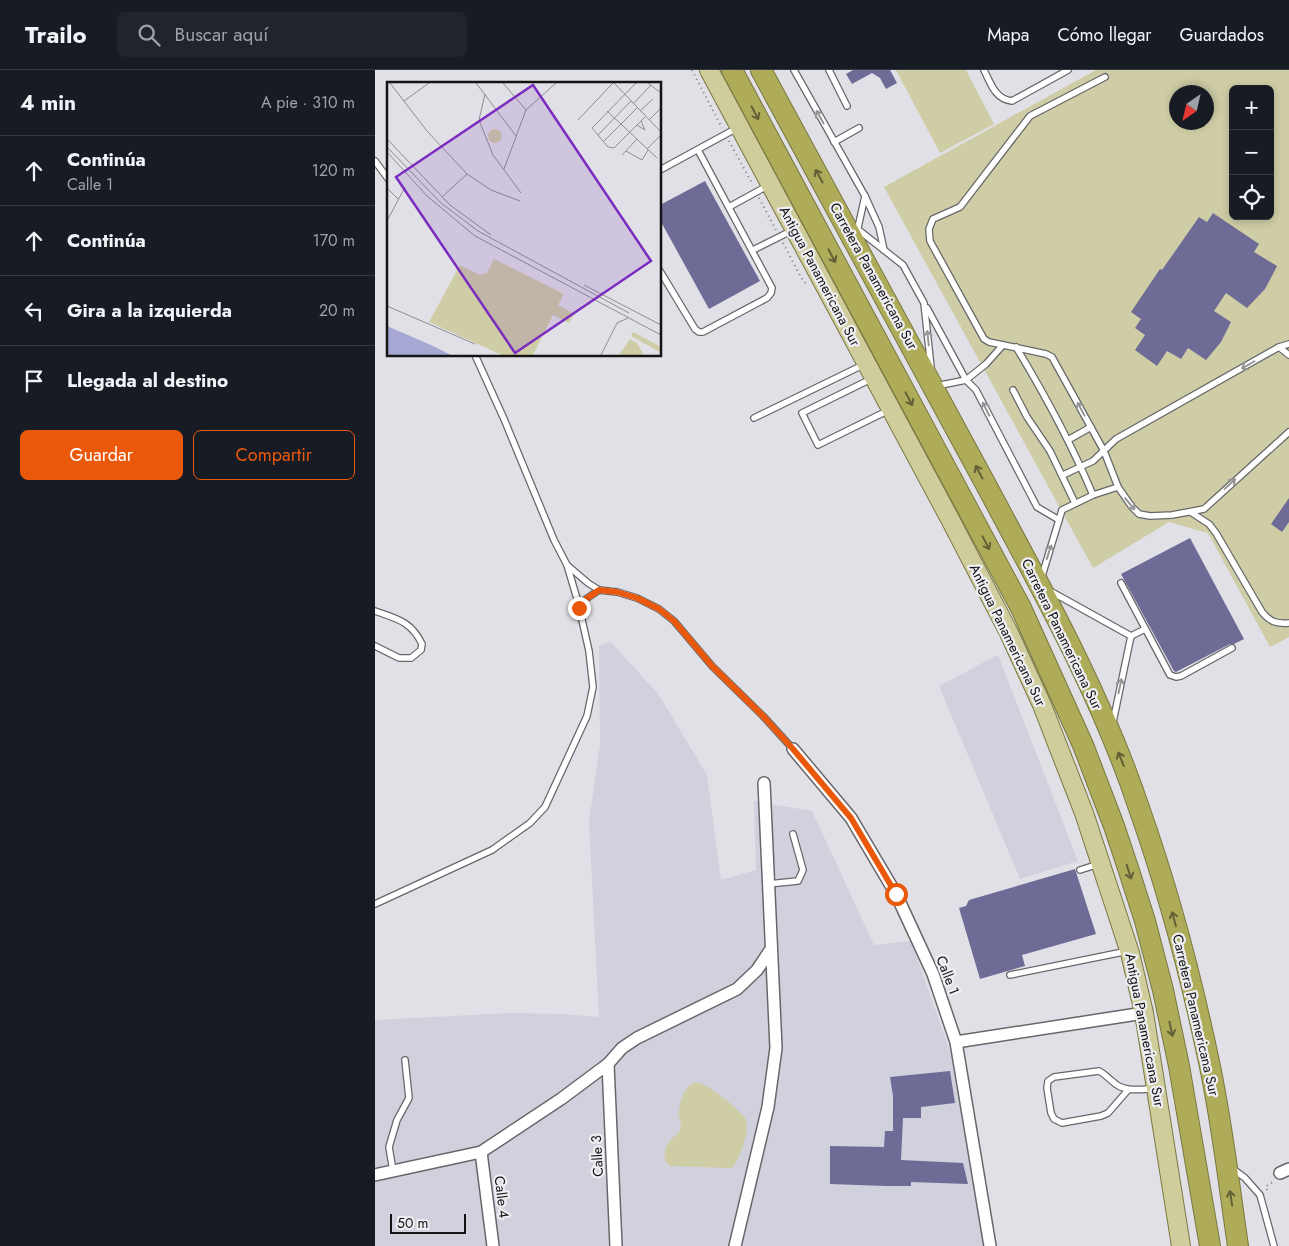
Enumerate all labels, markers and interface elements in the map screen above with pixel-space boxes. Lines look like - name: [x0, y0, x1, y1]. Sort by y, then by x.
- search box: [117, 12, 467, 57]
- text: Trailo: [25, 17, 87, 52]
- icon: search: [135, 21, 163, 49]
- text: Buscar aquí: [175, 21, 268, 48]
- text: Mapa: [987, 22, 1029, 48]
- text: Cómo llegar: [1057, 22, 1152, 48]
- text: Guardados: [1180, 22, 1264, 48]
- inset map: [387, 82, 661, 356]
- north arrow: [1169, 85, 1214, 130]
- map controls: [1229, 85, 1274, 220]
- button: +: [1229, 85, 1274, 130]
- text: 4 min: [20, 88, 76, 118]
- text: A pie · 310 m: [261, 91, 355, 114]
- one-way arrow: [751, 105, 760, 120]
- one-way arrow: [815, 111, 825, 125]
- button: −: [1229, 130, 1274, 175]
- text: Continúa: [67, 146, 146, 173]
- icon: ahead: [20, 157, 48, 185]
- text: 120 m: [312, 159, 355, 182]
- one-way arrow: [814, 168, 824, 183]
- text: Calle 1: [67, 173, 113, 196]
- button: locate: [1229, 175, 1274, 220]
- street label: Carretera Panamericana Sur: [825, 199, 923, 353]
- street label: Antigua Panamericana Sur: [775, 202, 866, 350]
- icon: ahead: [20, 227, 48, 255]
- text: Continúa: [67, 227, 146, 254]
- text: 170 m: [313, 229, 355, 252]
- one-way arrow: [828, 248, 837, 263]
- icon: left: [20, 297, 48, 325]
- text: Gira a la izquierda: [67, 297, 232, 324]
- text: 20 m: [319, 299, 355, 322]
- one-way arrow: [923, 330, 933, 346]
- one-way arrow: [1241, 360, 1256, 370]
- icon: arrive: [20, 367, 48, 395]
- text: Llegada al destino: [67, 367, 228, 394]
- one-way arrow: [904, 392, 914, 407]
- one-way arrow: [1076, 401, 1086, 416]
- one-way arrow: [981, 402, 990, 417]
- button: Guardar: [20, 430, 183, 480]
- button: Compartir: [193, 430, 355, 480]
- one-way arrow: [974, 466, 984, 480]
- one-way arrow: [1224, 478, 1237, 490]
- one-way arrow: [1124, 497, 1135, 510]
- one-way arrow: [981, 535, 991, 549]
- one-way arrow: [1045, 545, 1055, 561]
- street label: Carretera Panamericana Sur: [1017, 555, 1107, 713]
- street label: Antigua Panamericana Sur: [965, 560, 1051, 710]
- route end: [568, 597, 591, 620]
- one-way arrow: [1116, 679, 1125, 695]
- one-way arrow: [1115, 752, 1124, 767]
- one-way arrow: [1125, 864, 1135, 880]
- route start: [885, 883, 908, 906]
- one-way arrow: [1169, 911, 1178, 927]
- street label: Carretera Panamericana Sur: [1168, 932, 1224, 1098]
- street label: Antigua Panamericana Sur: [1120, 952, 1170, 1109]
- street label: Calle 1: [931, 953, 965, 997]
- one-way arrow: [1167, 1021, 1176, 1037]
- street label: Calle 3: [586, 1134, 608, 1177]
- street label: Calle 4: [489, 1175, 515, 1219]
- one-way arrow: [1226, 1190, 1236, 1206]
- scale bar: [390, 1211, 466, 1234]
- text: 50 m: [397, 1213, 428, 1233]

